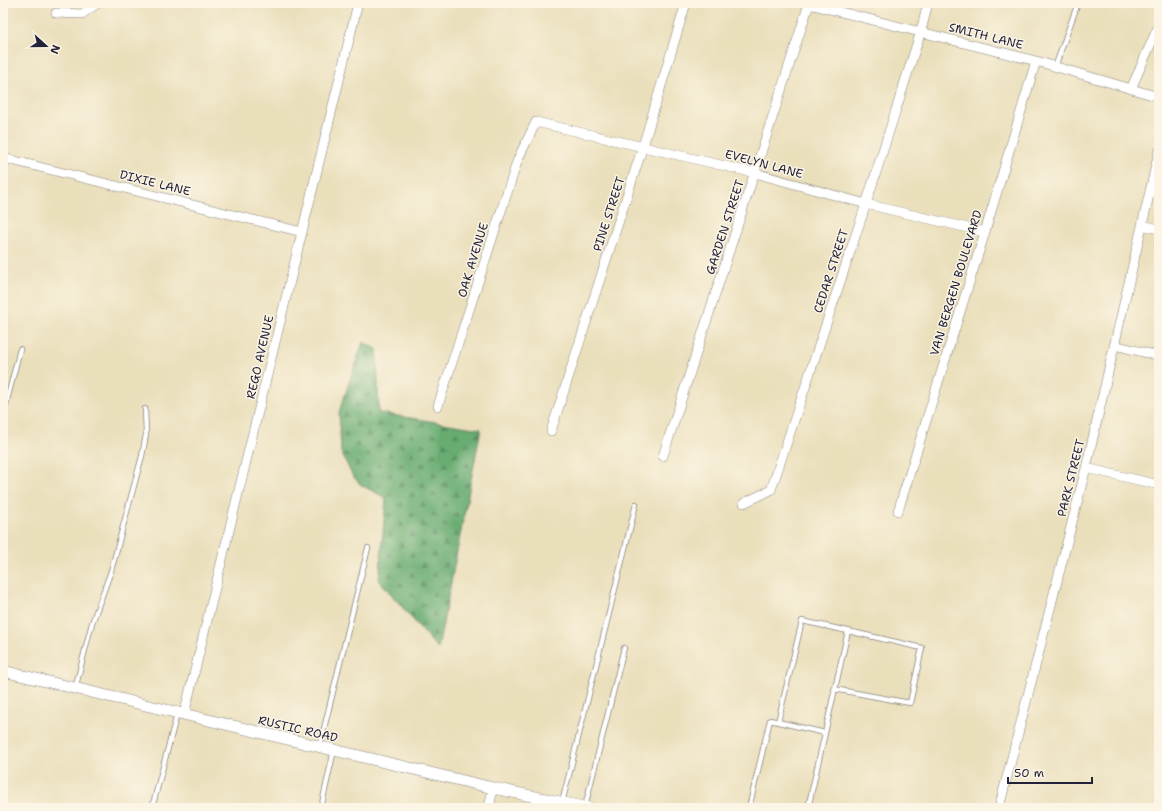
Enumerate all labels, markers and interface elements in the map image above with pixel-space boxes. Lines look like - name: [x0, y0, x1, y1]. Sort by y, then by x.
- street label: SMITH LANE: [947, 19, 1025, 53]
- north arrow: [26, 26, 66, 66]
- text: N: [46, 43, 63, 56]
- street label: EVELYN LANE: [723, 146, 805, 182]
- street label: DIXIE LANE: [118, 166, 192, 200]
- street label: PINE STREET: [589, 174, 629, 254]
- street label: GARDEN STREET: [702, 177, 748, 276]
- street label: VAN BERGEN BOULEVARD: [926, 208, 986, 358]
- street label: OAK AVENUE: [454, 221, 492, 299]
- street label: CEDAR STREET: [810, 226, 852, 315]
- street label: REGO AVENUE: [243, 314, 277, 400]
- street label: PARK STREET: [1054, 437, 1089, 518]
- street label: RUSTIC ROAD: [257, 712, 340, 746]
- scale bar: [1008, 759, 1092, 785]
- text: 50 m: [1014, 765, 1044, 781]

